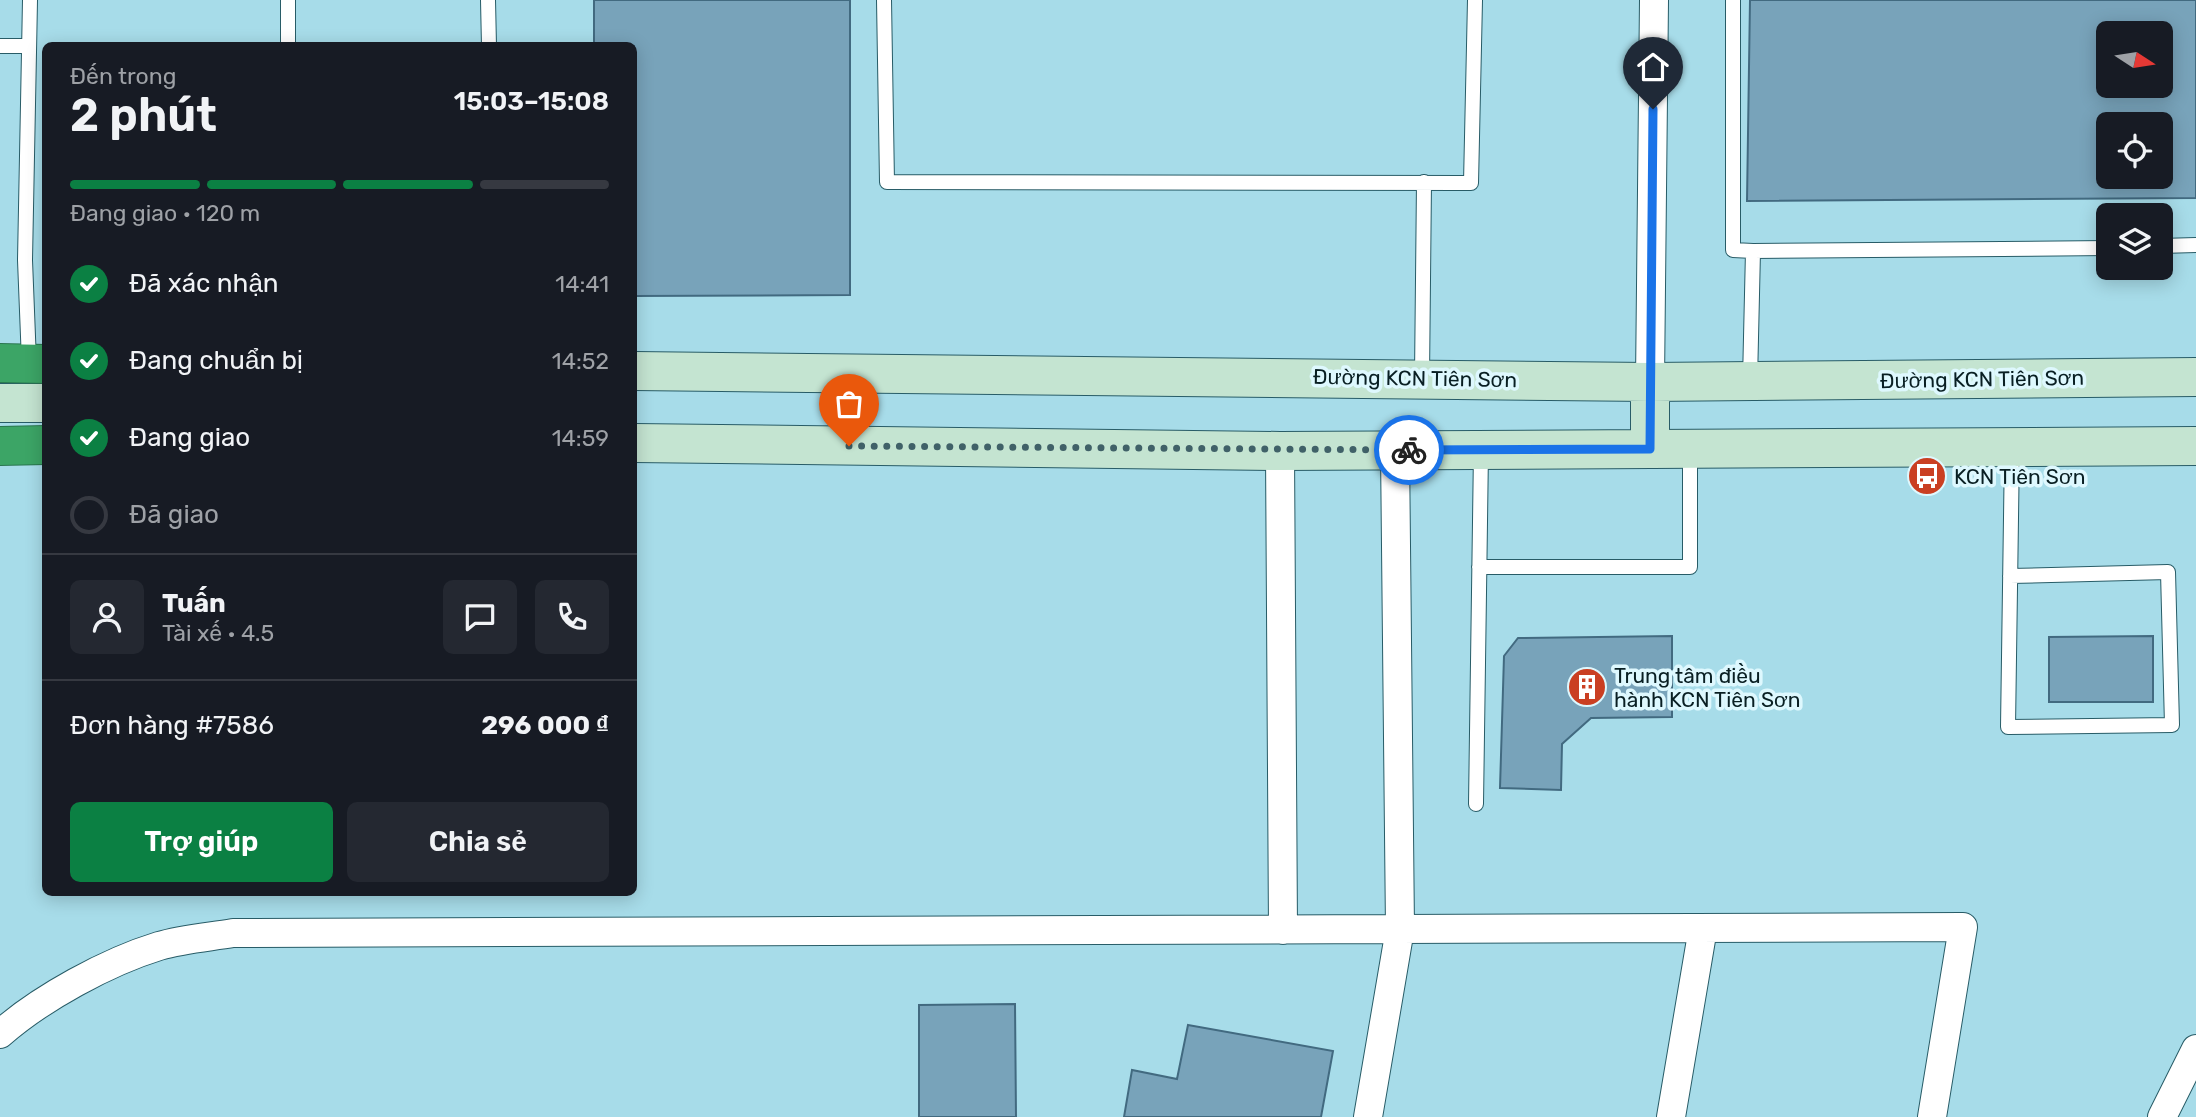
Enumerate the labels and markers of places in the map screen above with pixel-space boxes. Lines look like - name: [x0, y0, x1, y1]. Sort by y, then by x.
- pin: [1623, 37, 1683, 109]
- pin: [819, 374, 879, 446]
- bus stop icon: KCN Tiên Sơn: [1906, 455, 1948, 497]
- place label: KCN Tiên Sơn: [1954, 464, 2085, 489]
- place label: Trung tâm điều hành KCN Tiên Sơn: [1614, 663, 1800, 712]
- building icon: Trung tâm điều hành KCN Tiên Sơn: [1566, 666, 1608, 708]

